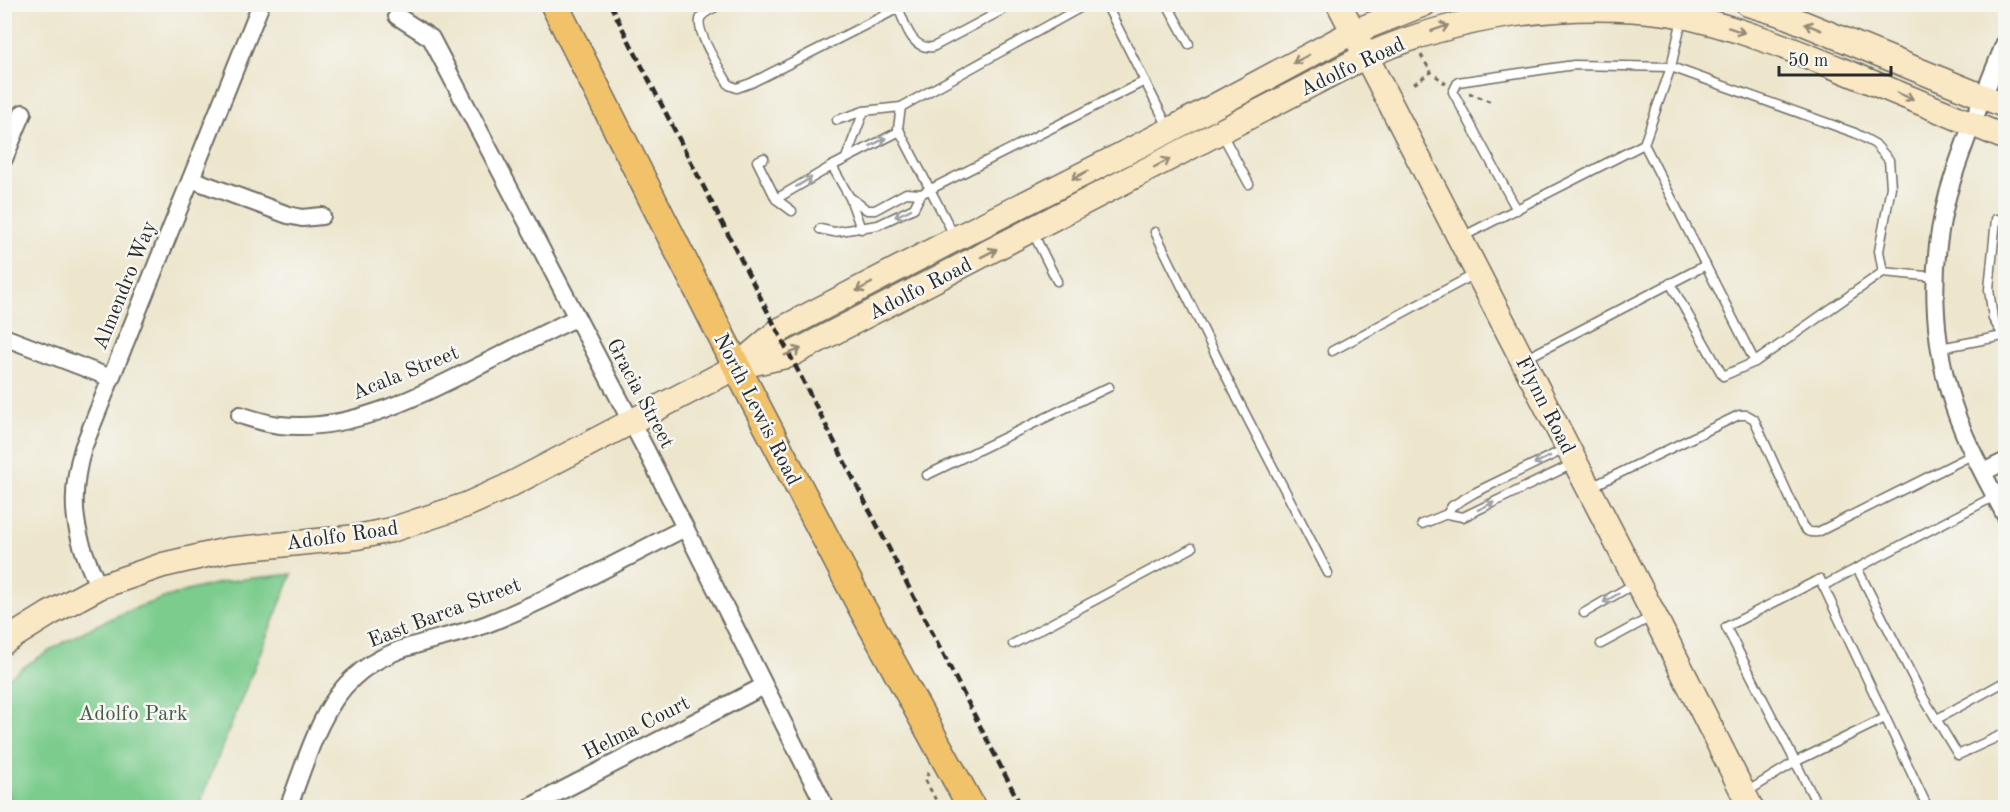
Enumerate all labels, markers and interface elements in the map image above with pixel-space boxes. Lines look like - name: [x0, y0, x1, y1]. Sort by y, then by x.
- one-way arrow: [1804, 21, 1823, 32]
- one-way arrow: [1430, 22, 1449, 33]
- one-way arrow: [1726, 25, 1745, 36]
- street label: Adolfo Road: [1297, 34, 1408, 101]
- scale bar: [1779, 39, 1892, 77]
- text: 50 m: [1788, 52, 1828, 70]
- one-way arrow: [1293, 53, 1310, 65]
- one-way arrow: [1895, 91, 1913, 102]
- one-way arrow: [869, 136, 887, 147]
- one-way arrow: [1153, 156, 1171, 168]
- one-way arrow: [1072, 169, 1089, 181]
- one-way arrow: [795, 176, 812, 188]
- one-way arrow: [895, 208, 913, 220]
- street label: Almendro Way: [90, 218, 161, 353]
- one-way arrow: [980, 247, 998, 258]
- street label: Adolfo Road: [866, 254, 976, 324]
- one-way arrow: [855, 282, 873, 293]
- street label: North Lewis Road: [709, 330, 804, 489]
- street label: Gracia Street: [602, 335, 677, 452]
- street label: Acala Street: [349, 342, 462, 404]
- one-way arrow: [783, 346, 801, 357]
- street label: Flynn Road: [1511, 354, 1578, 458]
- one-way arrow: [1534, 455, 1552, 467]
- one-way arrow: [1477, 500, 1495, 512]
- street label: Adolfo Road: [285, 518, 400, 555]
- street label: East Barca Street: [365, 575, 524, 652]
- one-way arrow: [1603, 592, 1620, 604]
- street label: Helma Court: [580, 693, 693, 764]
- park label: Adolfo Park: [78, 704, 188, 725]

